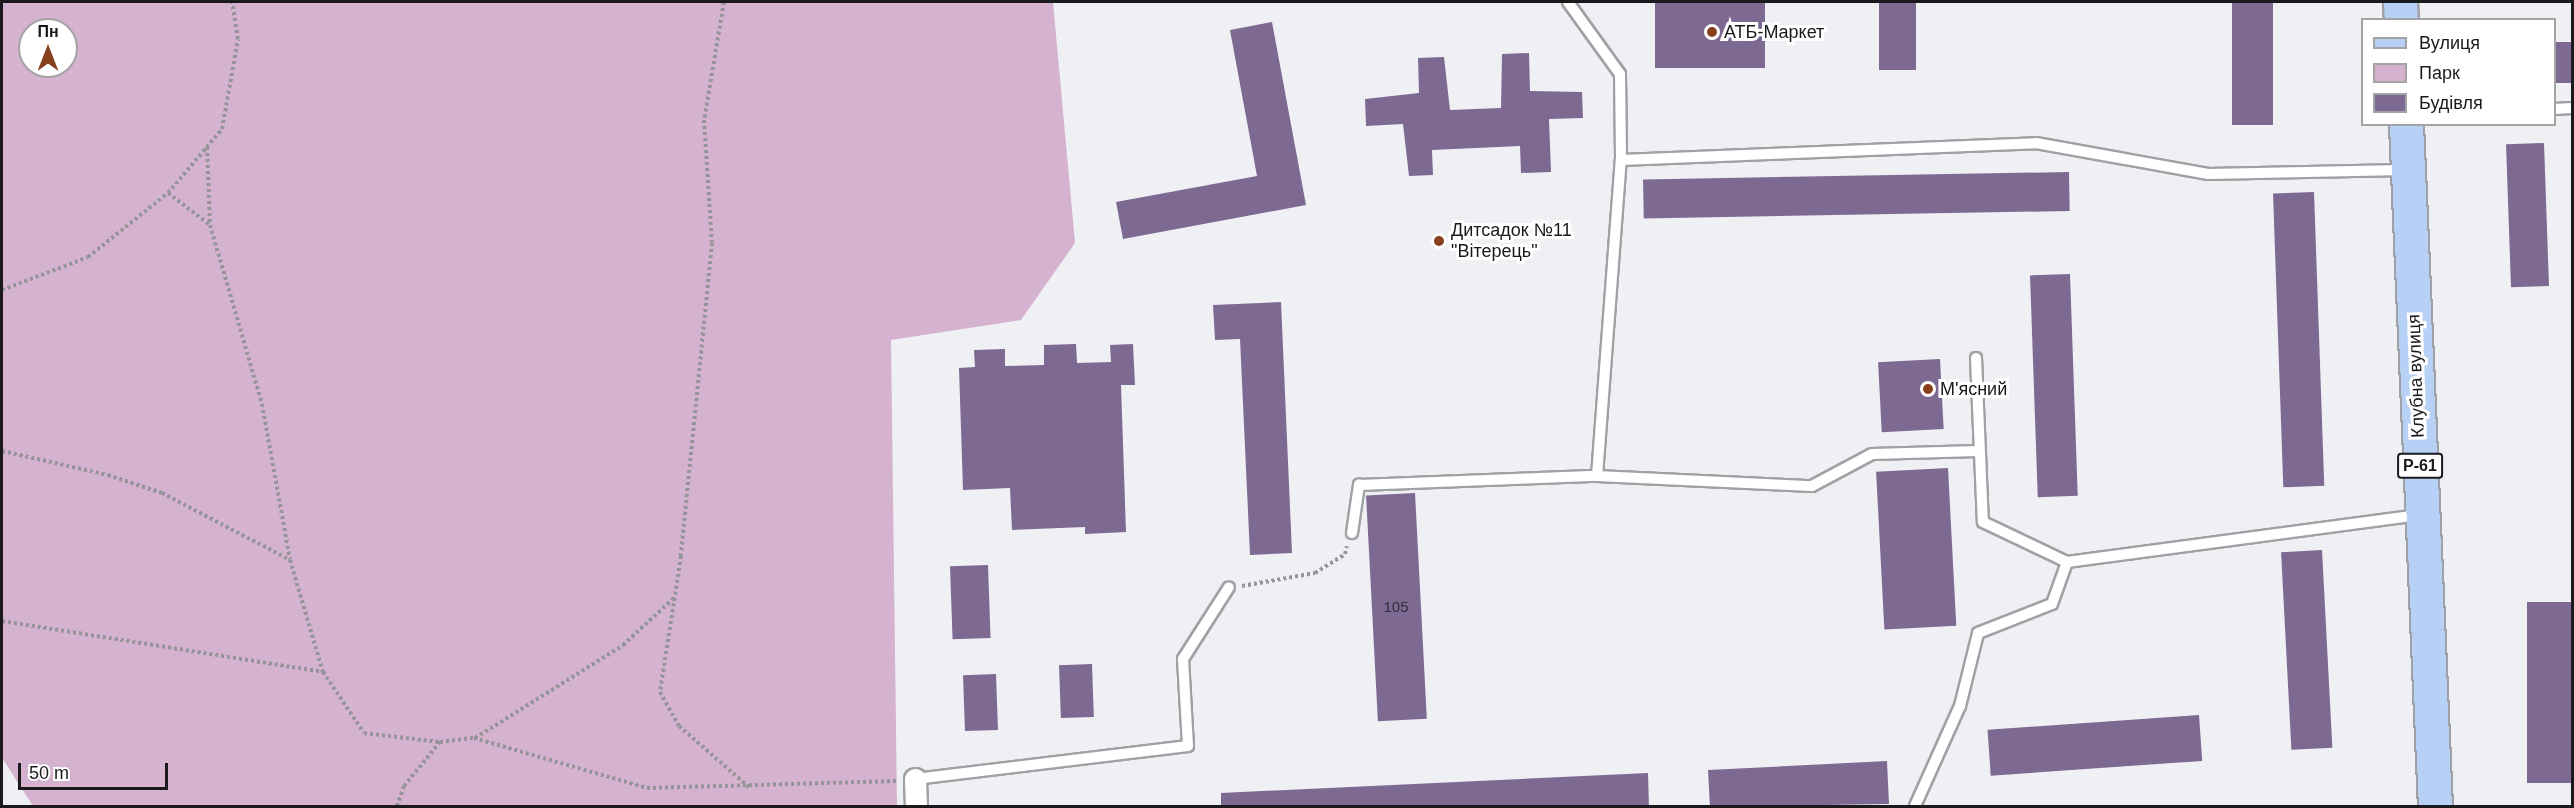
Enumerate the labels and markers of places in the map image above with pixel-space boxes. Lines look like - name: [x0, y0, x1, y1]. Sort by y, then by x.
- place label: АТБ-Маркет: [1724, 21, 1824, 43]
- marker: АТБ-Маркет: [1705, 25, 1719, 39]
- place label: Дитсадок №11 "Вітерець": [1451, 220, 1572, 262]
- marker: Дитсадок №11 "Вітерець": [1432, 234, 1446, 248]
- place label: М'ясний: [1940, 378, 2007, 400]
- marker: М'ясний: [1921, 382, 1935, 396]

